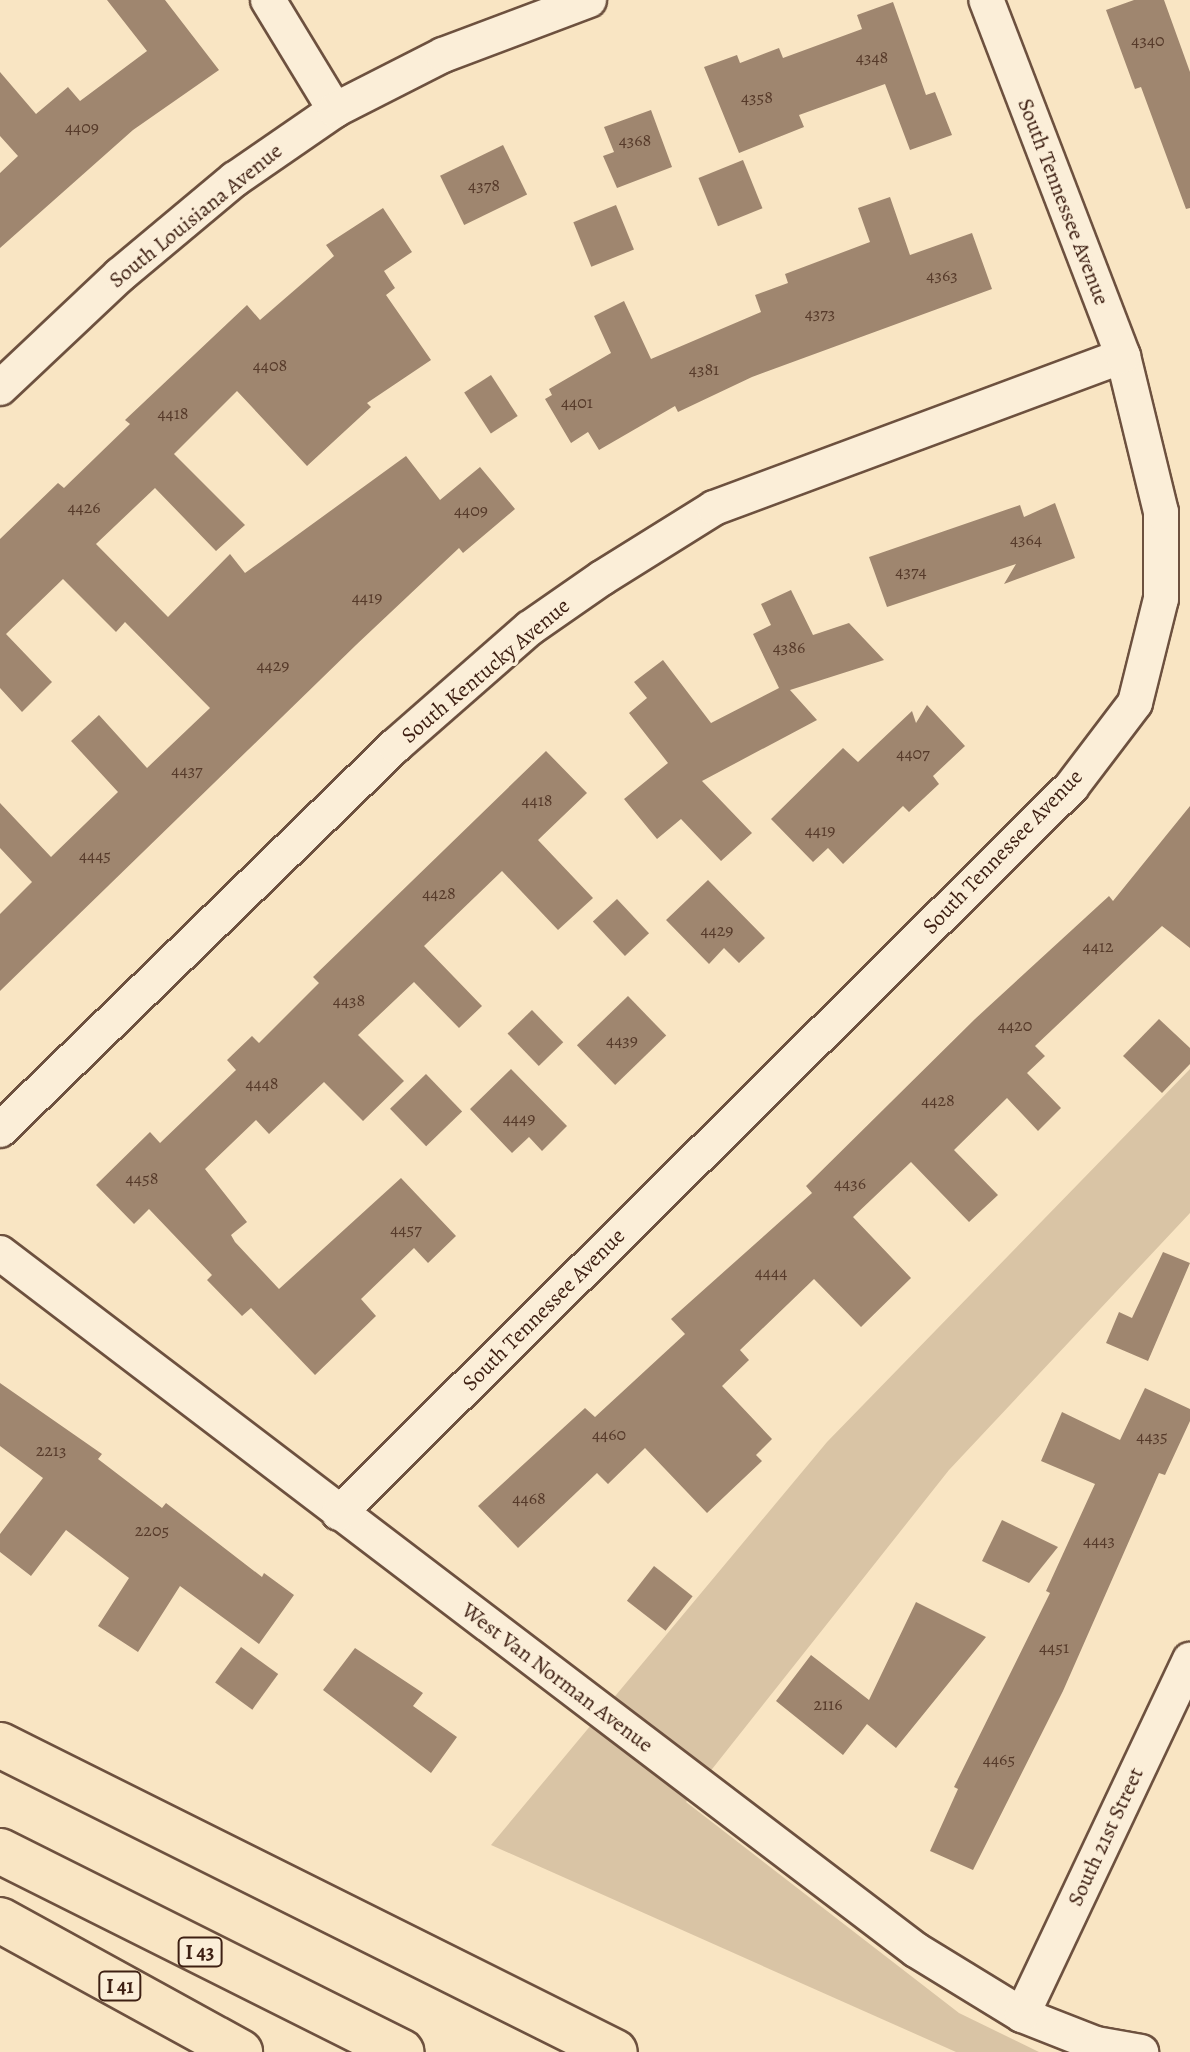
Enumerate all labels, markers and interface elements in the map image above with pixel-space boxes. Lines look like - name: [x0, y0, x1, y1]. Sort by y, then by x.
- house number: 4340: [1131, 29, 1165, 51]
- house number: 4348: [856, 46, 888, 68]
- house number: 4358: [741, 86, 773, 108]
- street label: South Tennessee Avenue: [1011, 95, 1115, 309]
- house number: 4409: [65, 116, 99, 138]
- house number: 4368: [619, 129, 651, 151]
- street label: South Louisiana Avenue: [104, 138, 288, 294]
- house number: 4378: [468, 174, 500, 196]
- house number: 4363: [926, 264, 958, 286]
- house number: 4373: [805, 302, 835, 324]
- house number: 4408: [253, 354, 287, 376]
- house number: 4381: [689, 358, 719, 380]
- house number: 4401: [561, 391, 593, 413]
- house number: 4418: [157, 402, 189, 424]
- house number: 4426: [67, 496, 101, 518]
- house number: 4409: [454, 499, 488, 521]
- house number: 4364: [1010, 528, 1042, 550]
- house number: 4374: [895, 560, 927, 582]
- house number: 4419: [352, 586, 382, 608]
- street label: South Kentucky Avenue: [396, 593, 576, 749]
- house number: 4386: [773, 636, 805, 658]
- house number: 4429: [256, 654, 290, 676]
- house number: 4407: [896, 742, 930, 764]
- house number: 4437: [171, 759, 203, 781]
- street label: South Tennessee Avenue: [917, 764, 1089, 940]
- house number: 4418: [521, 789, 553, 811]
- house number: 4419: [805, 819, 835, 841]
- house number: 4445: [79, 844, 111, 866]
- house number: 4428: [422, 882, 456, 904]
- house number: 4429: [700, 919, 734, 941]
- house number: 4412: [1082, 935, 1114, 957]
- house number: 4438: [333, 989, 365, 1011]
- house number: 4420: [998, 1014, 1032, 1036]
- house number: 4439: [606, 1029, 638, 1051]
- house number: 4448: [245, 1072, 279, 1094]
- house number: 4428: [921, 1089, 955, 1111]
- house number: 4449: [503, 1107, 535, 1129]
- house number: 4458: [126, 1167, 158, 1189]
- house number: 4436: [834, 1172, 866, 1194]
- house number: 4457: [390, 1218, 422, 1240]
- street label: South Tennessee Avenue: [457, 1223, 631, 1397]
- house number: 4444: [755, 1261, 787, 1283]
- house number: 4460: [592, 1423, 626, 1445]
- house number: 4435: [1136, 1425, 1168, 1447]
- house number: 2213: [36, 1439, 66, 1461]
- house number: 4468: [512, 1487, 546, 1509]
- house number: 2205: [135, 1519, 169, 1541]
- house number: 4443: [1083, 1529, 1115, 1551]
- street label: West Van Norman Avenue: [456, 1597, 658, 1759]
- house number: 4451: [1039, 1636, 1069, 1658]
- house number: 2116: [813, 1693, 843, 1715]
- house number: 4465: [983, 1748, 1015, 1770]
- street label: South 21st Street: [1062, 1763, 1150, 1911]
- road number: I 43: [176, 1936, 224, 1968]
- road number: I 41: [98, 1970, 142, 2002]

